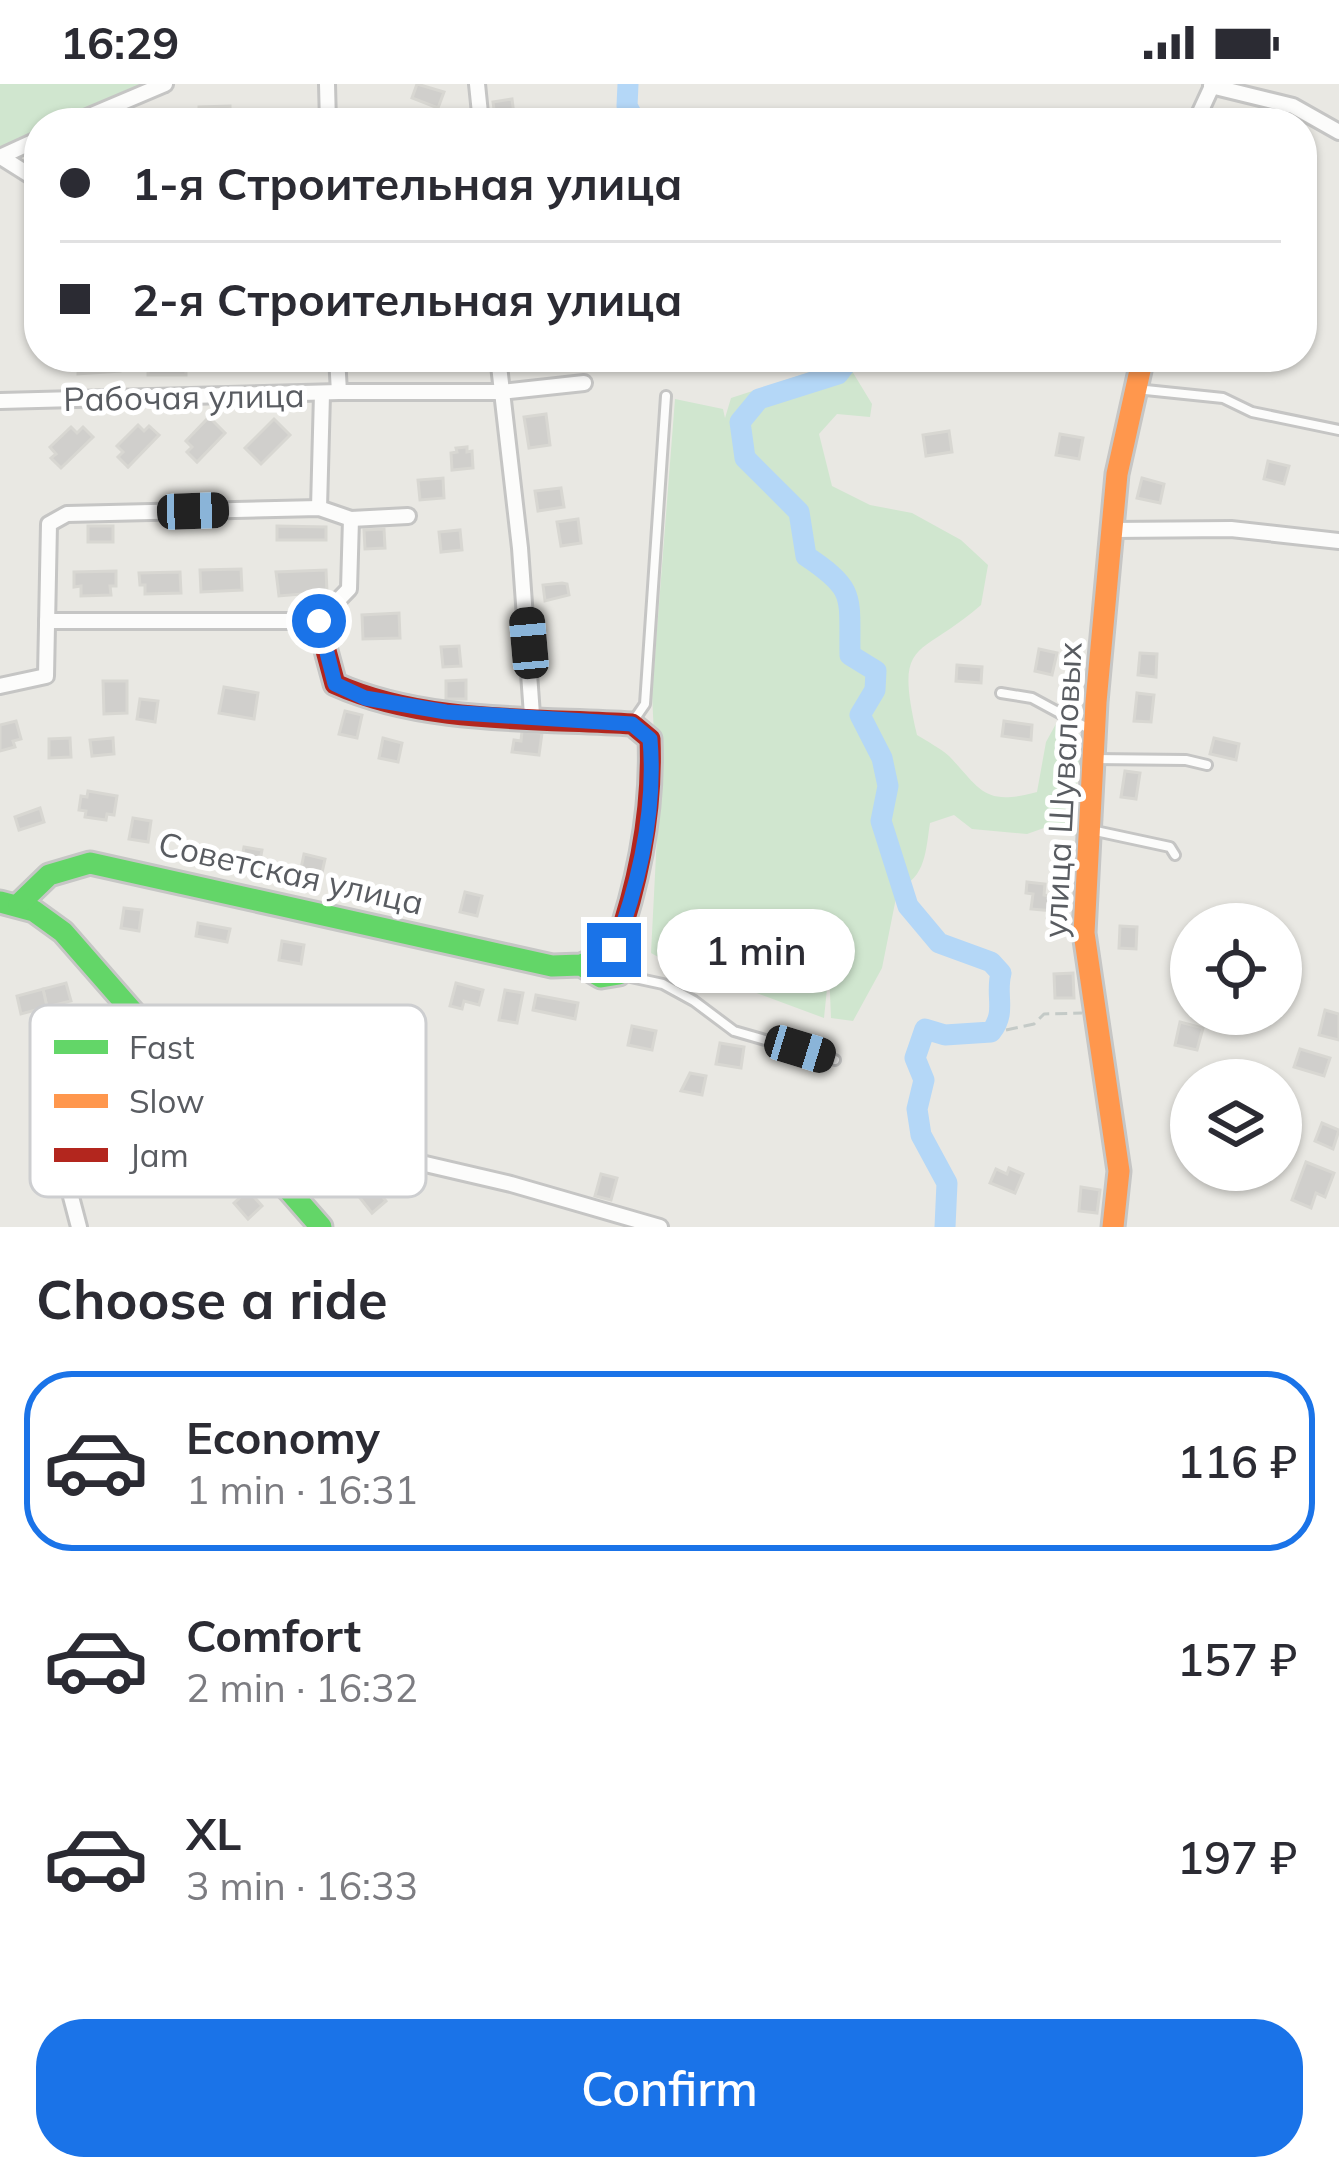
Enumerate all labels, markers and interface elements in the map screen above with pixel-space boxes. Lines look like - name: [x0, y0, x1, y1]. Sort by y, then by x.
- text: 16:29: [60, 14, 179, 70]
- text: 1-я Строительная улица: [132, 155, 683, 211]
- text: 2-я Строительная улица: [132, 271, 683, 327]
- street label: Рабочая улица: [63, 374, 305, 419]
- car: [156, 492, 230, 530]
- route start: [292, 594, 346, 648]
- car: [508, 606, 550, 680]
- street label: улица Шуваловых: [1033, 641, 1090, 939]
- street label: Советская улица: [155, 822, 428, 923]
- map controls: [1170, 903, 1302, 1191]
- button: locate: [1170, 903, 1302, 1035]
- callout: 1 min: [656, 908, 854, 992]
- route end: [587, 923, 641, 977]
- text: 1 min: [705, 926, 807, 975]
- legend: [30, 1005, 426, 1197]
- car: [760, 1021, 840, 1077]
- text: Fast: [129, 1026, 194, 1067]
- button: layers: [1170, 1059, 1302, 1191]
- text: Slow: [129, 1080, 205, 1121]
- text: Jam: [129, 1134, 189, 1175]
- text: Choose a ride: [36, 1265, 388, 1333]
- icon: car: [42, 1407, 150, 1515]
- text: Economy: [186, 1409, 380, 1465]
- text: 116 ₽: [1177, 1433, 1297, 1489]
- text: 1 min · 16:31: [186, 1465, 418, 1514]
- icon: car: [42, 1605, 150, 1713]
- text: Comfort: [186, 1607, 361, 1663]
- text: 157 ₽: [1177, 1631, 1297, 1687]
- text: 2 min · 16:32: [186, 1663, 418, 1712]
- icon: car: [42, 1803, 150, 1911]
- text: XL: [186, 1805, 241, 1861]
- text: 197 ₽: [1177, 1829, 1297, 1885]
- text: 3 min · 16:33: [186, 1861, 418, 1910]
- button: Confirm: [36, 2019, 1303, 2157]

